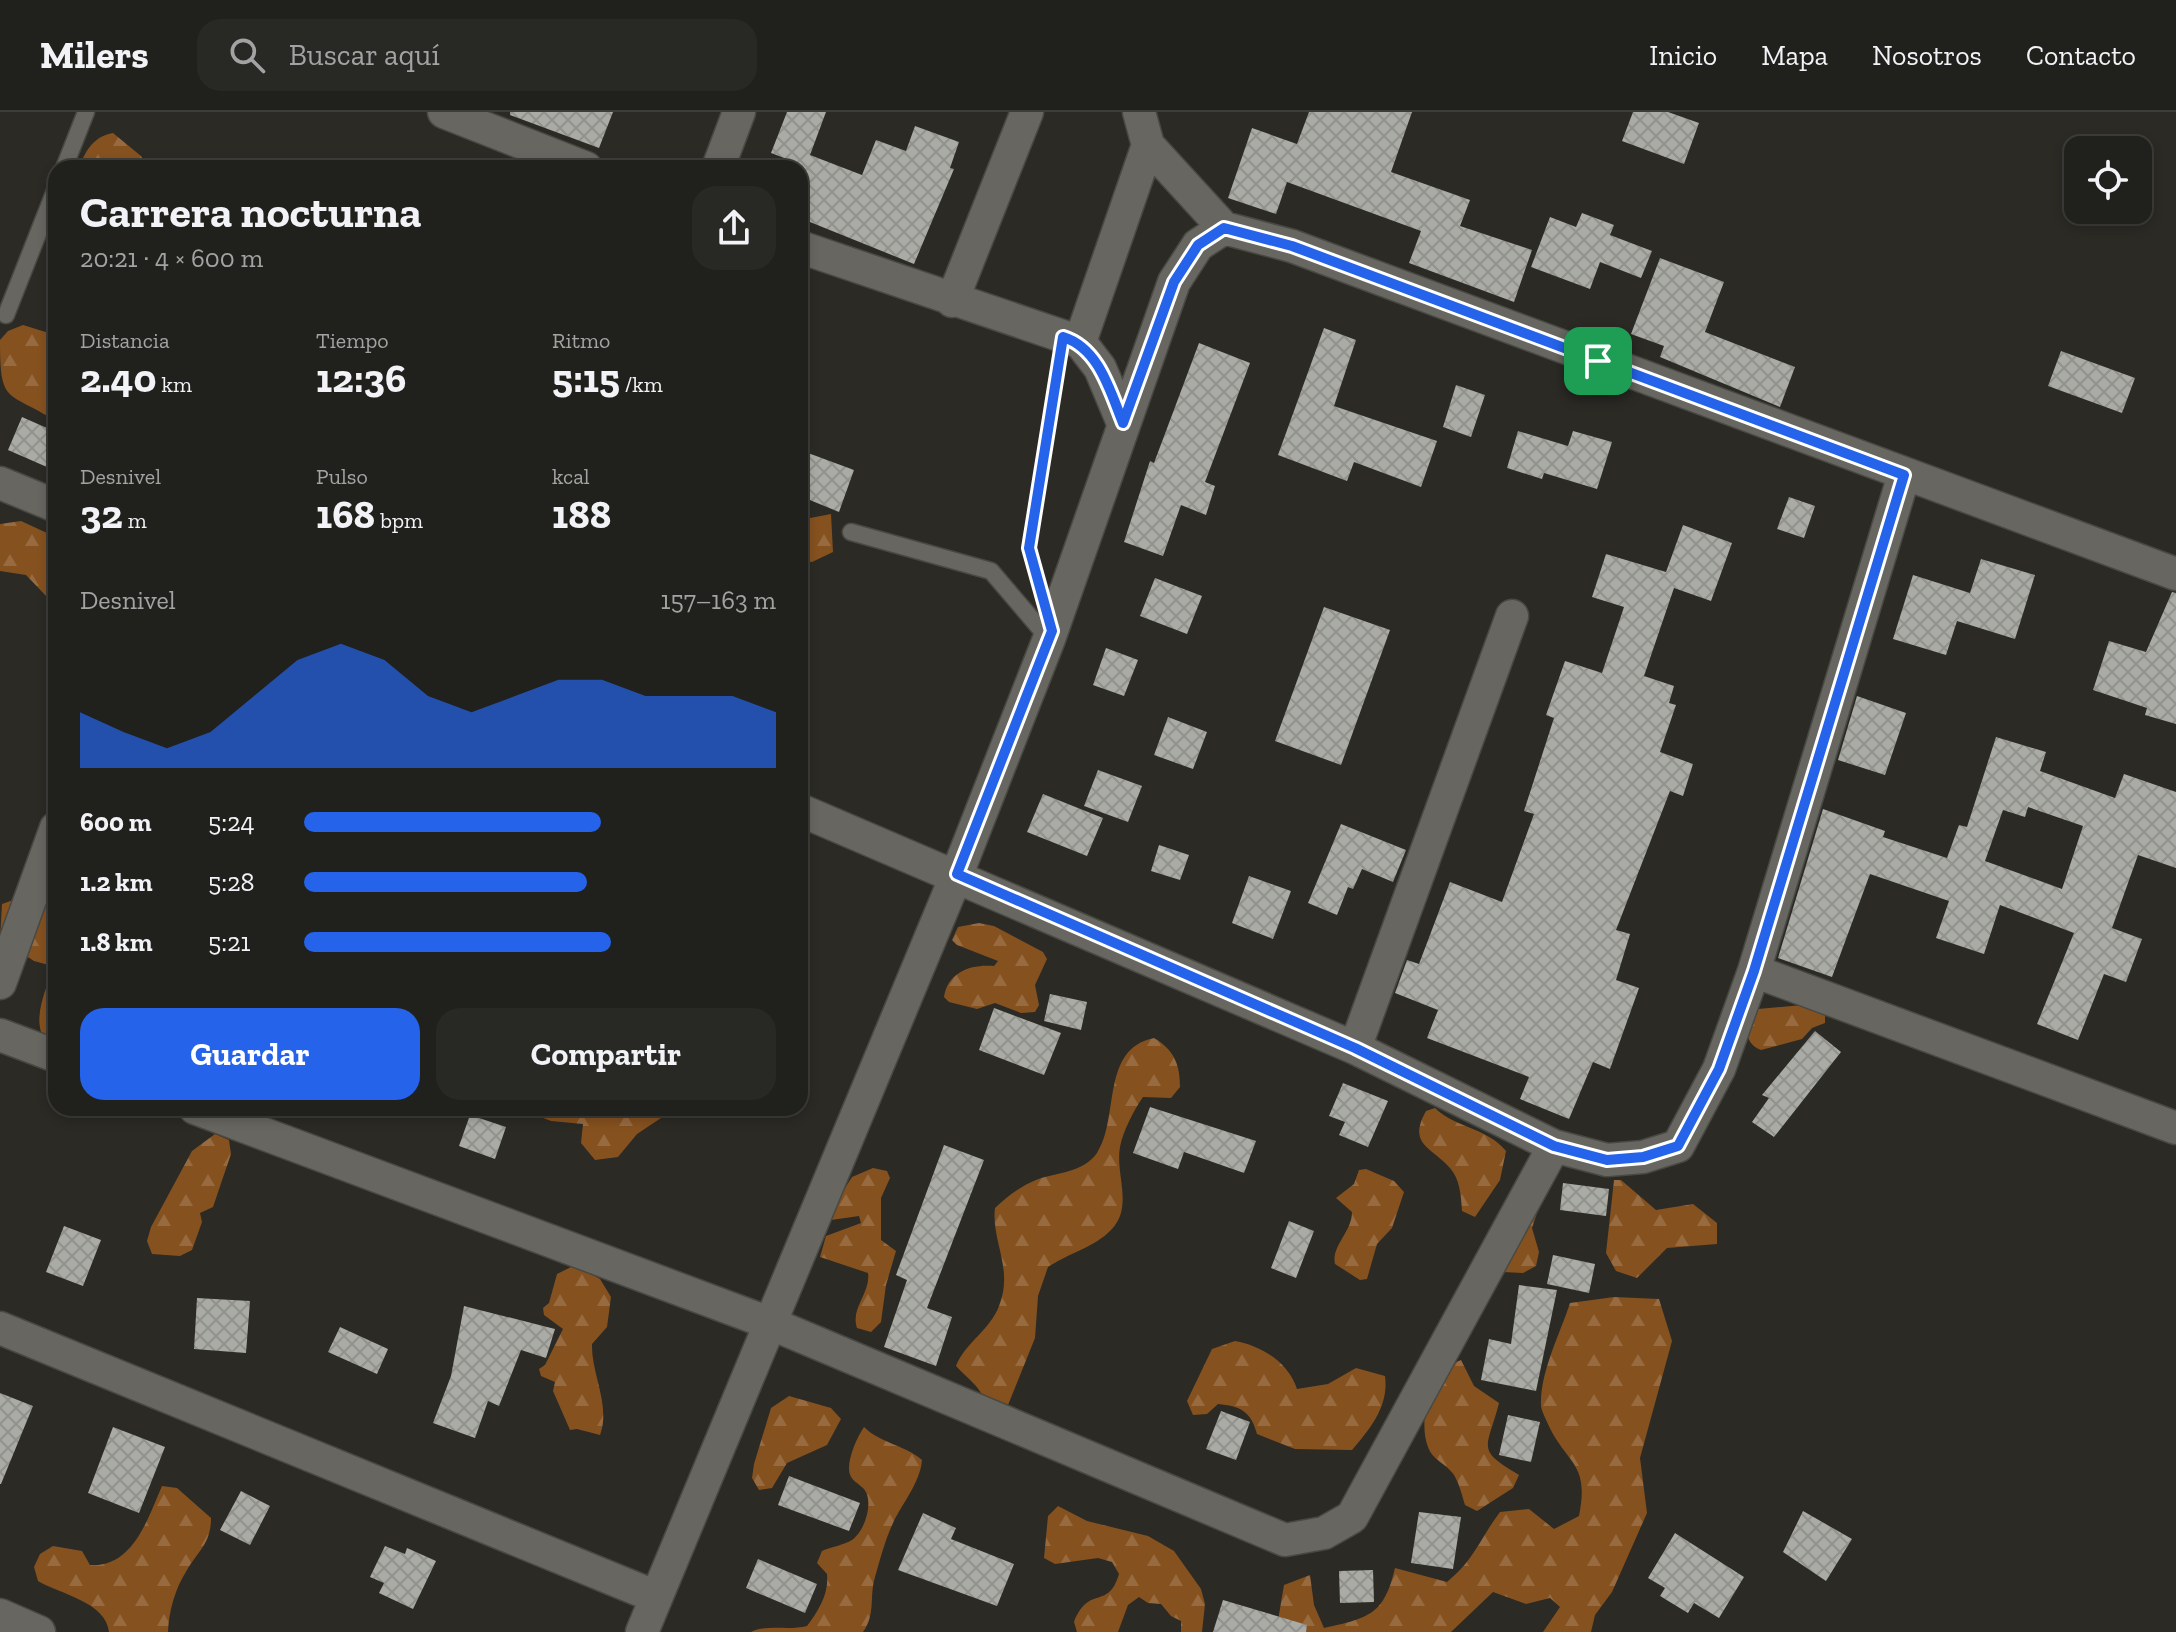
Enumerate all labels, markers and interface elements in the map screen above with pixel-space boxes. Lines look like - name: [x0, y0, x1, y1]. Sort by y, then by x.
- search box: [197, 19, 757, 91]
- text: Milers: [40, 32, 149, 78]
- icon: search: [225, 33, 269, 77]
- text: Buscar aquí: [289, 37, 440, 73]
- text: Inicio: [1649, 39, 1717, 72]
- text: Mapa: [1761, 39, 1828, 72]
- text: Nosotros: [1872, 39, 1982, 72]
- text: Contacto: [2026, 39, 2136, 72]
- map controls: [2064, 136, 2152, 224]
- button: locate: [2064, 136, 2152, 224]
- text: Carrera nocturna: [80, 185, 421, 238]
- button: share: [692, 186, 776, 270]
- text: 20:21 · 4 × 600 m: [80, 242, 263, 274]
- text: Distancia: [80, 327, 170, 354]
- text: Tiempo: [316, 327, 389, 354]
- text: Ritmo: [552, 327, 610, 354]
- pin: [1564, 327, 1632, 395]
- icon: arrive: [1576, 339, 1620, 383]
- text: 2.40: [80, 354, 156, 402]
- text: 12:36: [316, 354, 406, 402]
- text: 5:15: [552, 354, 620, 402]
- text: km: [156, 371, 192, 398]
- text: /km: [620, 371, 663, 398]
- text: Desnivel: [80, 463, 161, 490]
- text: Pulso: [316, 463, 368, 490]
- text: kcal: [552, 463, 590, 490]
- text: 32: [80, 490, 123, 538]
- text: 168: [316, 490, 375, 538]
- text: 188: [552, 490, 611, 538]
- text: m: [123, 507, 147, 534]
- text: bpm: [375, 507, 423, 534]
- text: Desnivel: [80, 584, 176, 616]
- text: 157–163 m: [660, 584, 776, 616]
- text: 600 m: [80, 806, 152, 838]
- text: 5:24: [208, 806, 255, 838]
- text: 1.2 km: [80, 866, 152, 898]
- text: 5:28: [208, 866, 255, 898]
- text: 1.8 km: [80, 926, 152, 958]
- text: 5:21: [208, 926, 251, 958]
- button: Guardar: [80, 1008, 420, 1100]
- button: Compartir: [436, 1008, 776, 1100]

